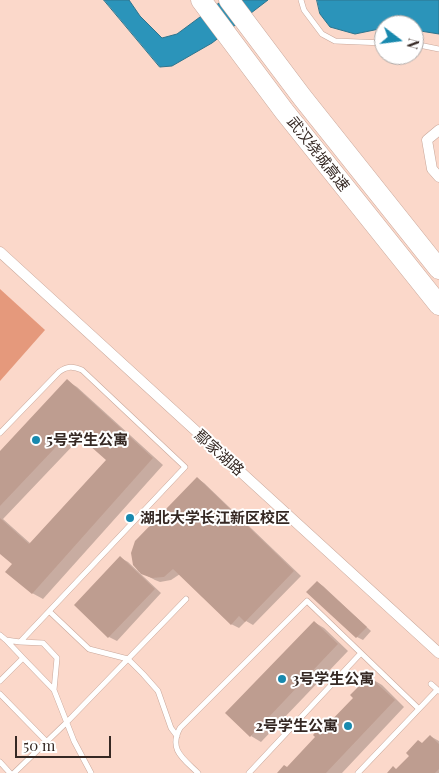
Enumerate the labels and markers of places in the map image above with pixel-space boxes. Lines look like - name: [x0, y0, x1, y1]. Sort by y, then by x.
- place label: 5号学生公寓: [46, 431, 128, 449]
- marker: 5号学生公寓: [30, 434, 42, 446]
- place label: 湖北大学长江新区校区: [140, 509, 290, 527]
- marker: 湖北大学长江新区校区: [124, 512, 136, 524]
- place label: 3号学生公寓: [292, 670, 374, 688]
- marker: 3号学生公寓: [276, 673, 288, 685]
- place label: 2号学生公寓: [255, 717, 338, 735]
- marker: 2号学生公寓: [342, 720, 354, 732]

